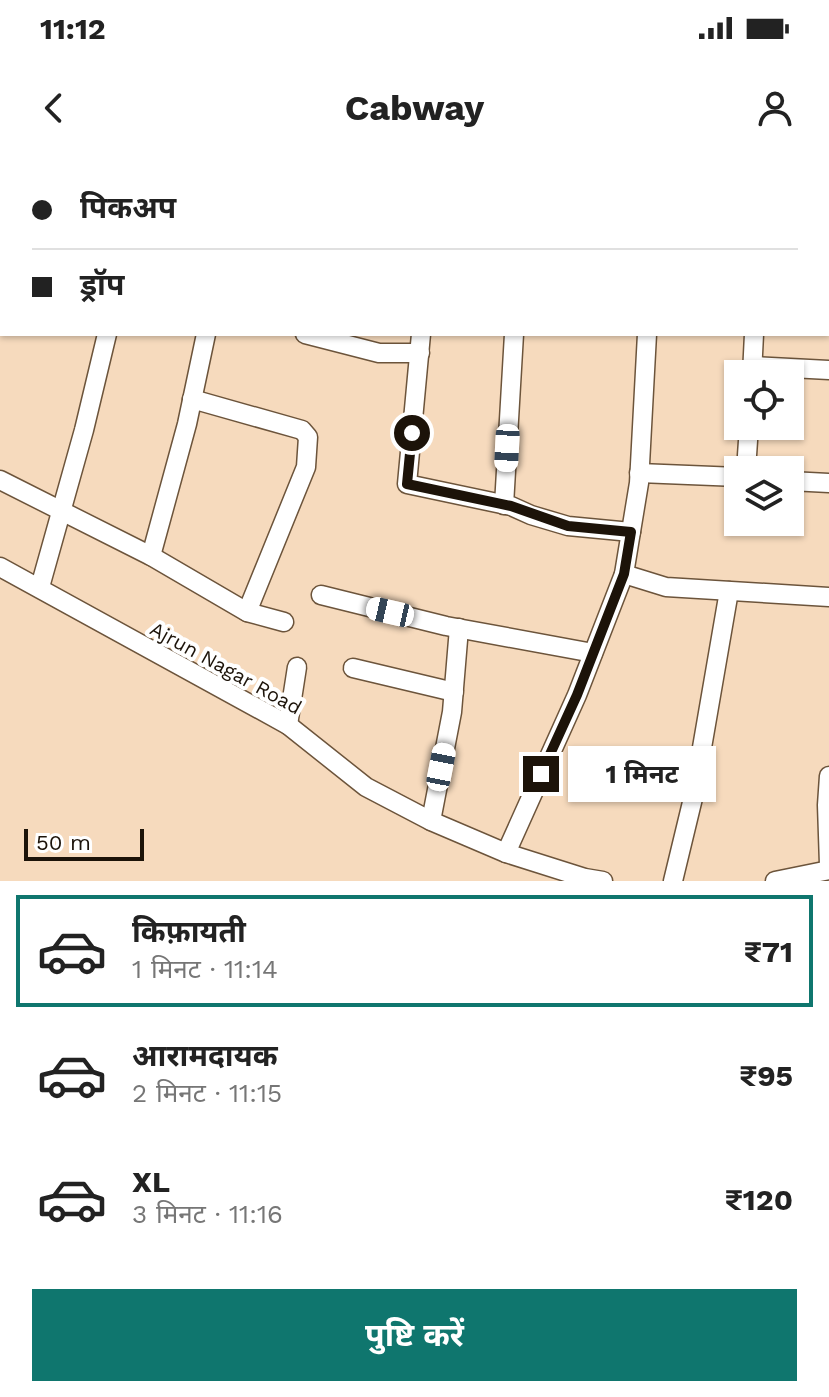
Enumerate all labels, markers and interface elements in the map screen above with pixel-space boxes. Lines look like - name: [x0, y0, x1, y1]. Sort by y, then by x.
- text: 11:12: [40, 11, 106, 46]
- icon: back: [32, 86, 76, 130]
- icon: person: [753, 86, 797, 130]
- text: Cabway: [345, 87, 484, 129]
- text: पिकअप: [80, 190, 176, 225]
- text: ड्रॉप: [80, 267, 124, 302]
- map controls: [724, 360, 804, 536]
- button: locate: [724, 360, 804, 440]
- route start: [394, 415, 430, 451]
- car: [494, 423, 520, 473]
- button: layers: [724, 456, 804, 536]
- car: [364, 595, 416, 629]
- street label: Ajrun Nagar Road: [146, 616, 306, 720]
- car: [425, 741, 457, 793]
- callout: 1 मिनट: [569, 746, 717, 802]
- route end: [523, 756, 559, 792]
- text: 1 मिनट: [605, 759, 679, 789]
- scale bar: [24, 825, 144, 861]
- text: 50 m: [36, 830, 91, 855]
- text: किफ़ायती: [132, 914, 246, 949]
- icon: car: [36, 915, 108, 987]
- text: ₹71: [744, 934, 793, 969]
- text: 1 मिनट · 11:14: [132, 954, 278, 984]
- text: आरामदायक: [132, 1038, 278, 1073]
- icon: car: [36, 1039, 108, 1111]
- text: ₹95: [739, 1058, 793, 1093]
- text: 2 मिनट · 11:15: [132, 1078, 282, 1108]
- icon: car: [36, 1163, 108, 1235]
- text: XL: [132, 1164, 170, 1199]
- text: ₹120: [725, 1182, 793, 1217]
- text: 3 मिनट · 11:16: [132, 1199, 283, 1229]
- button: पुष्टि करें: [32, 1289, 797, 1381]

